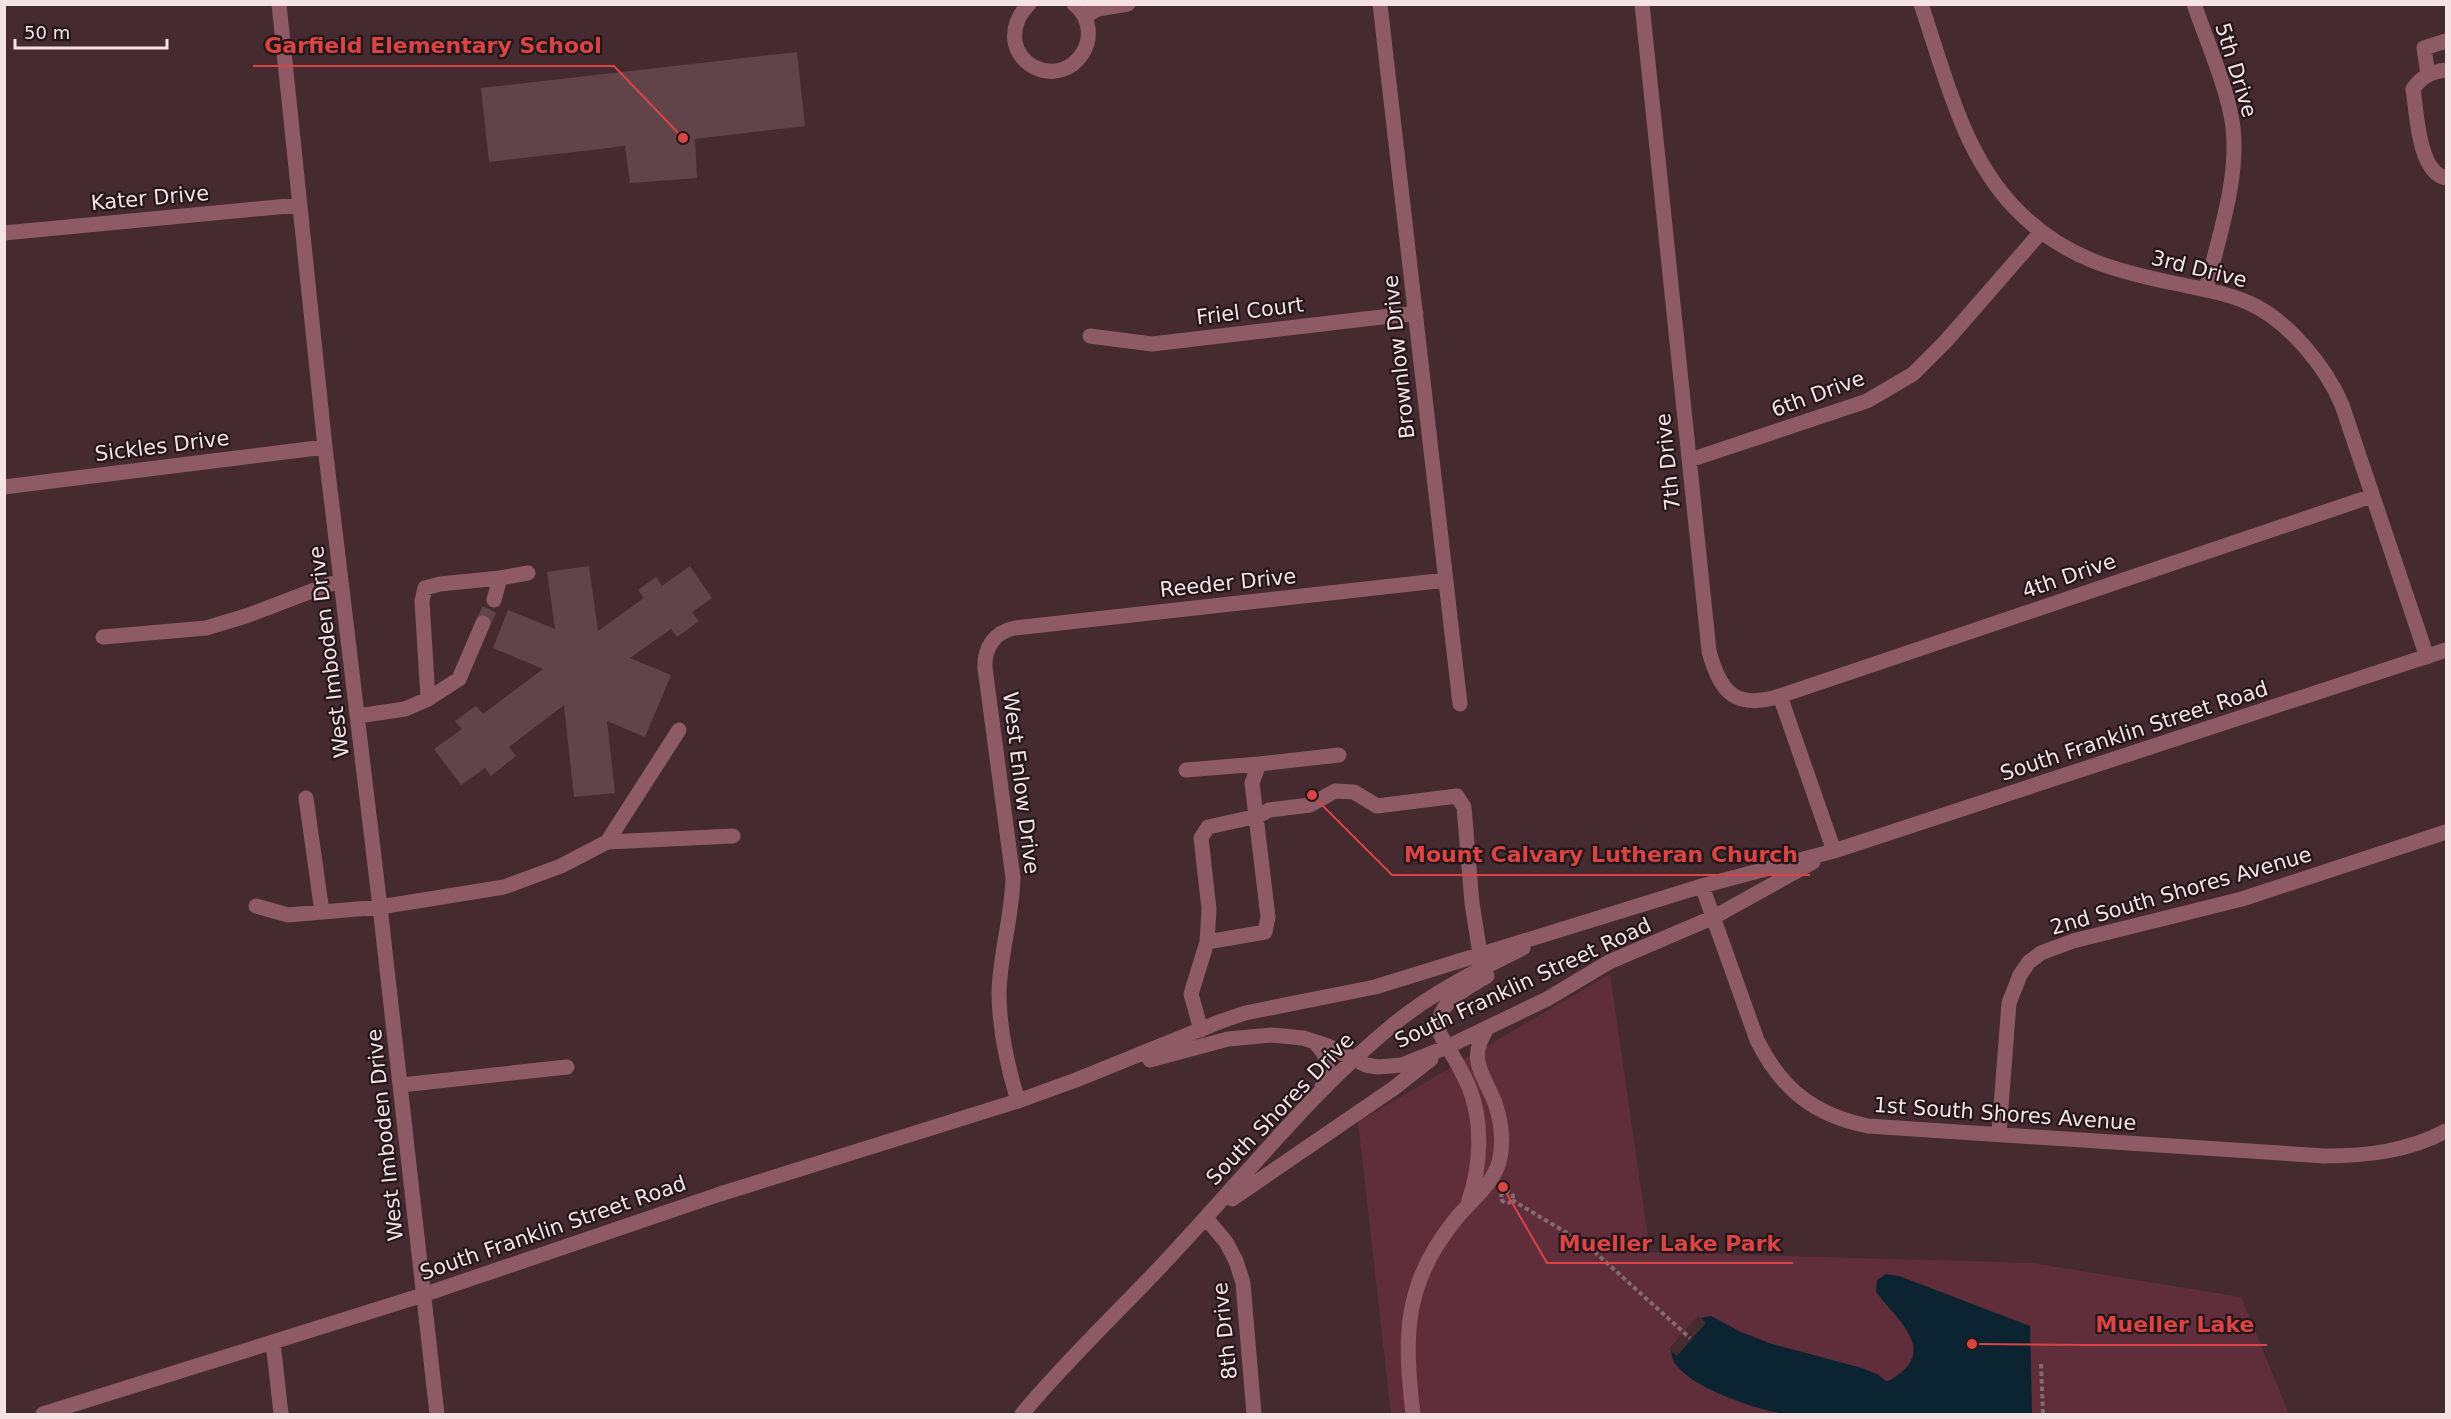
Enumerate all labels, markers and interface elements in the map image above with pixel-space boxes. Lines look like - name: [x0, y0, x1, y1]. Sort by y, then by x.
- scale bar: [15, 12, 166, 50]
- street label: 5th Drive: [2210, 20, 2262, 120]
- text: 50 m: [24, 22, 70, 43]
- callout: Garfield Elementary School: [253, 26, 614, 66]
- text: Garfield Elementary School: [264, 33, 602, 58]
- street label: Kater Drive: [90, 181, 210, 215]
- street label: 3rd Drive: [2149, 246, 2249, 292]
- street label: Brownlow Drive: [1378, 274, 1420, 440]
- street label: Friel Court: [1195, 292, 1305, 330]
- street label: 6th Drive: [1768, 366, 1868, 422]
- street label: 7th Drive: [1651, 412, 1685, 512]
- street label: Sickles Drive: [93, 426, 231, 466]
- street label: West Imboden Drive: [304, 545, 354, 759]
- street label: 4th Drive: [2019, 549, 2119, 603]
- street label: Reeder Drive: [1159, 564, 1297, 602]
- street label: South Franklin Street Road: [1997, 676, 2271, 786]
- street label: West Enlow Drive: [998, 691, 1044, 875]
- callout: Mount Calvary Lutheran Church: [1392, 835, 1810, 875]
- text: Mount Calvary Lutheran Church: [1404, 842, 1798, 867]
- street label: 2nd South Shores Avenue: [2048, 842, 2314, 940]
- street label: South Franklin Street Road: [1391, 913, 1655, 1053]
- street label: West Imboden Drive: [362, 1028, 408, 1242]
- street label: South Shores Drive: [1201, 1028, 1359, 1190]
- street label: 1st South Shores Avenue: [1873, 1093, 2137, 1135]
- street label: South Franklin Street Road: [417, 1171, 689, 1285]
- callout: Mueller Lake Park: [1547, 1223, 1793, 1263]
- text: Mueller Lake Park: [1559, 1231, 1783, 1256]
- street label: 8th Drive: [1208, 1281, 1242, 1381]
- callout: Mueller Lake: [2084, 1305, 2267, 1345]
- text: Mueller Lake: [2096, 1312, 2254, 1337]

